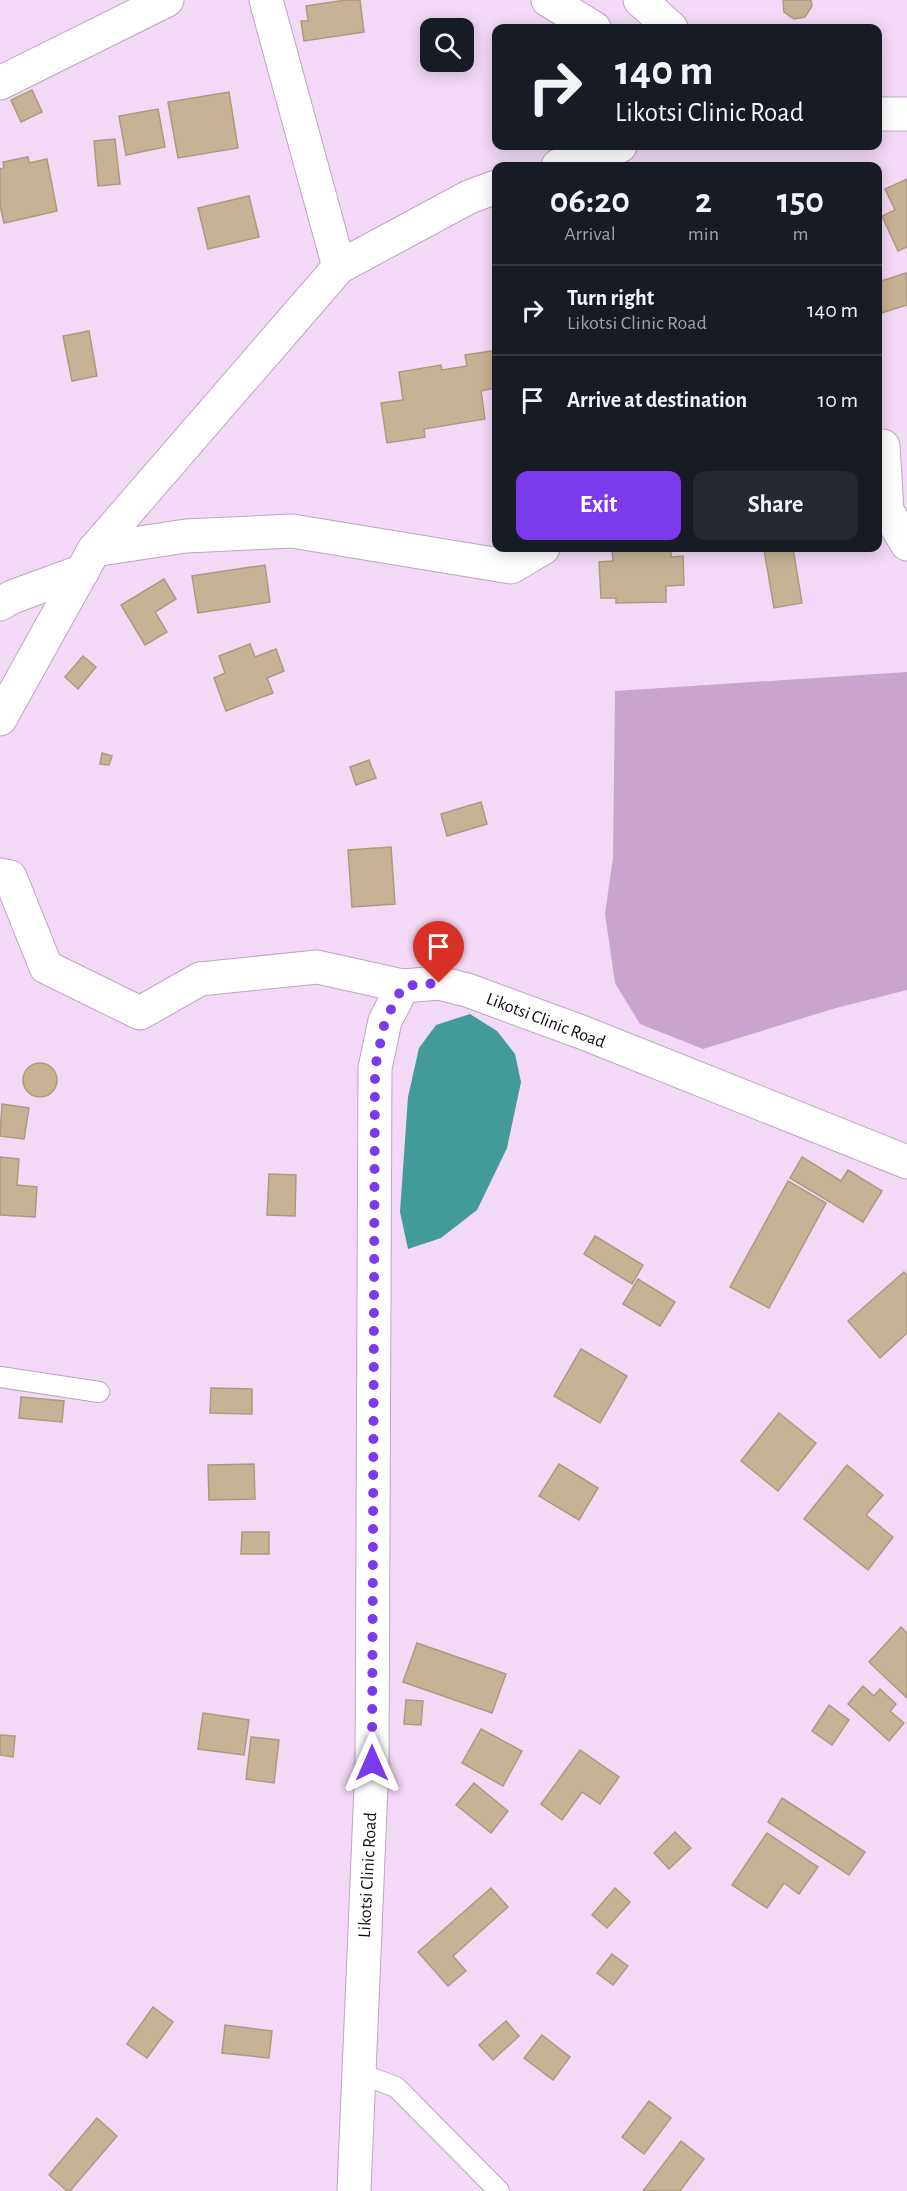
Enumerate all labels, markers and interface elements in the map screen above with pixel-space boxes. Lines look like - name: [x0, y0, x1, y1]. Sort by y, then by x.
- map controls: [420, 18, 474, 72]
- button: search: [420, 18, 474, 72]
- icon: right: [516, 48, 594, 126]
- text: 140 m: [615, 50, 713, 92]
- text: Likotsi Clinic Road: [615, 99, 804, 126]
- text: 06:20: [550, 183, 630, 219]
- text: 2: [695, 183, 712, 219]
- text: 150: [777, 183, 824, 219]
- text: Arrival: [564, 224, 616, 244]
- text: min: [688, 224, 719, 244]
- text: m: [793, 224, 809, 244]
- text: Turn right: [567, 287, 654, 309]
- icon: right: [516, 294, 549, 327]
- text: 140 m: [807, 299, 858, 321]
- text: Likotsi Clinic Road: [567, 313, 707, 333]
- icon: arrive: [516, 384, 549, 417]
- text: Arrive at destination: [567, 389, 747, 411]
- text: 10 m: [818, 389, 858, 411]
- button: Exit: [516, 471, 681, 540]
- button: Share: [693, 471, 858, 540]
- pin: [413, 921, 464, 983]
- icon: arrive: [422, 930, 455, 963]
- street label: Likotsi Clinic Road: [484, 990, 608, 1052]
- position arrow: [340, 1731, 404, 1795]
- street label: Likotsi Clinic Road: [356, 1812, 380, 1938]

